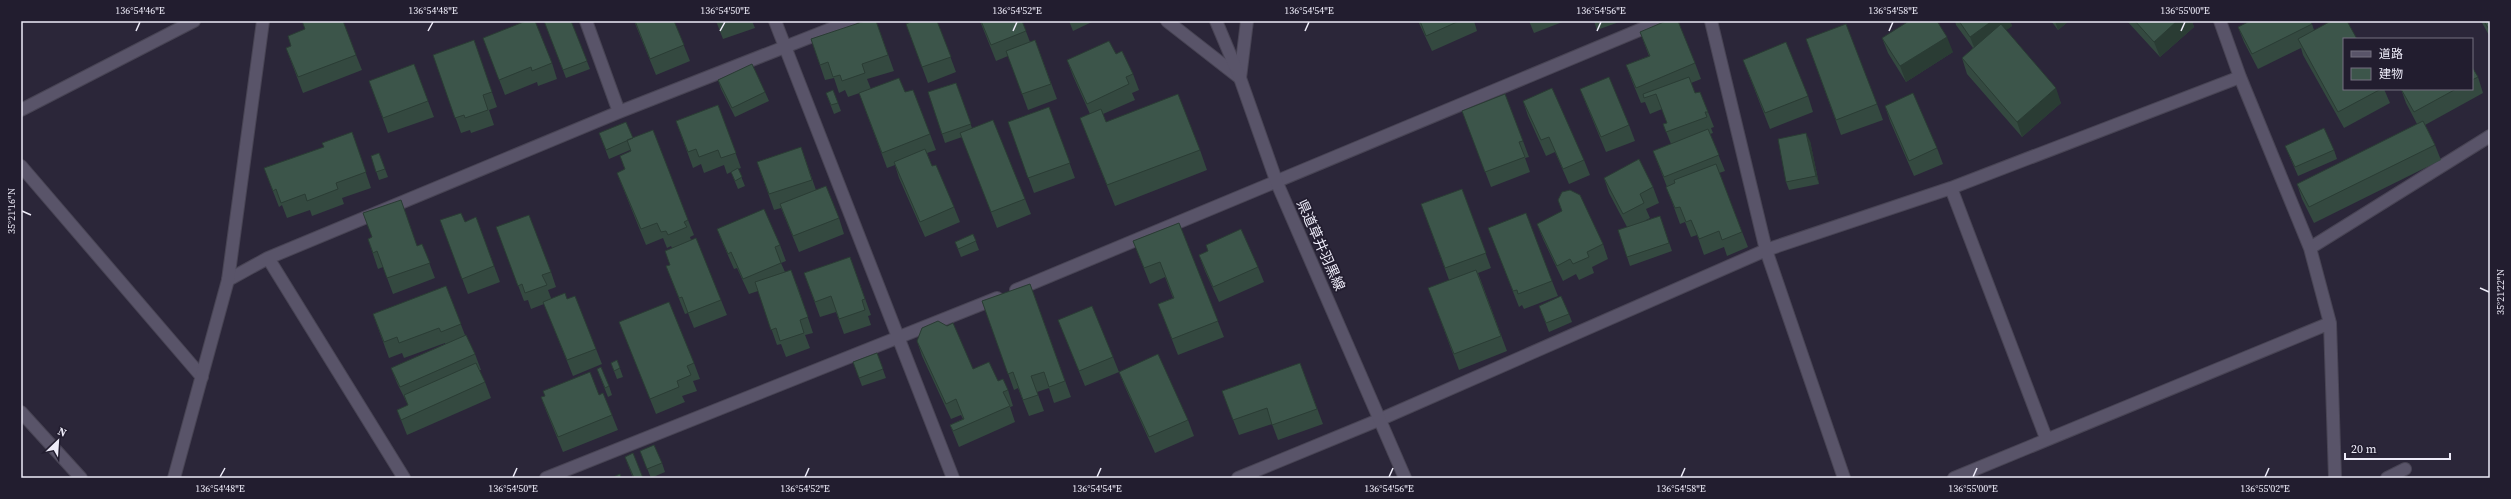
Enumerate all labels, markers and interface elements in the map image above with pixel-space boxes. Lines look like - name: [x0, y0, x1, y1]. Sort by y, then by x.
- text: 136°54'46"E: [115, 4, 165, 17]
- text: 136°54'48"E: [408, 4, 458, 17]
- text: 136°54'50"E: [700, 4, 750, 17]
- text: 136°54'52"E: [992, 4, 1042, 17]
- text: 136°54'54"E: [1284, 4, 1334, 17]
- text: 136°54'56"E: [1576, 4, 1626, 17]
- text: 136°54'58"E: [1868, 4, 1918, 17]
- text: 136°55'00"E: [2160, 4, 2210, 17]
- legend: [2343, 38, 2473, 90]
- text: 道路: [2379, 46, 2403, 62]
- text: 建物: [2379, 66, 2403, 82]
- text: 35°21'16"N: [5, 188, 18, 234]
- street label: 県道草井羽黒線: [1292, 196, 1350, 294]
- text: 35°21'22"N: [2494, 269, 2507, 315]
- north arrow: [38, 421, 78, 461]
- text: N: [55, 424, 69, 441]
- scale bar: [2345, 435, 2450, 461]
- text: 20 m: [2351, 441, 2377, 457]
- text: 136°54'48"E: [195, 482, 245, 495]
- text: 136°54'50"E: [488, 482, 538, 495]
- text: 136°54'52"E: [780, 482, 830, 495]
- text: 136°54'54"E: [1072, 482, 1122, 495]
- text: 136°54'56"E: [1364, 482, 1414, 495]
- text: 136°54'58"E: [1656, 482, 1706, 495]
- text: 136°55'00"E: [1948, 482, 1998, 495]
- text: 136°55'02"E: [2240, 482, 2290, 495]

